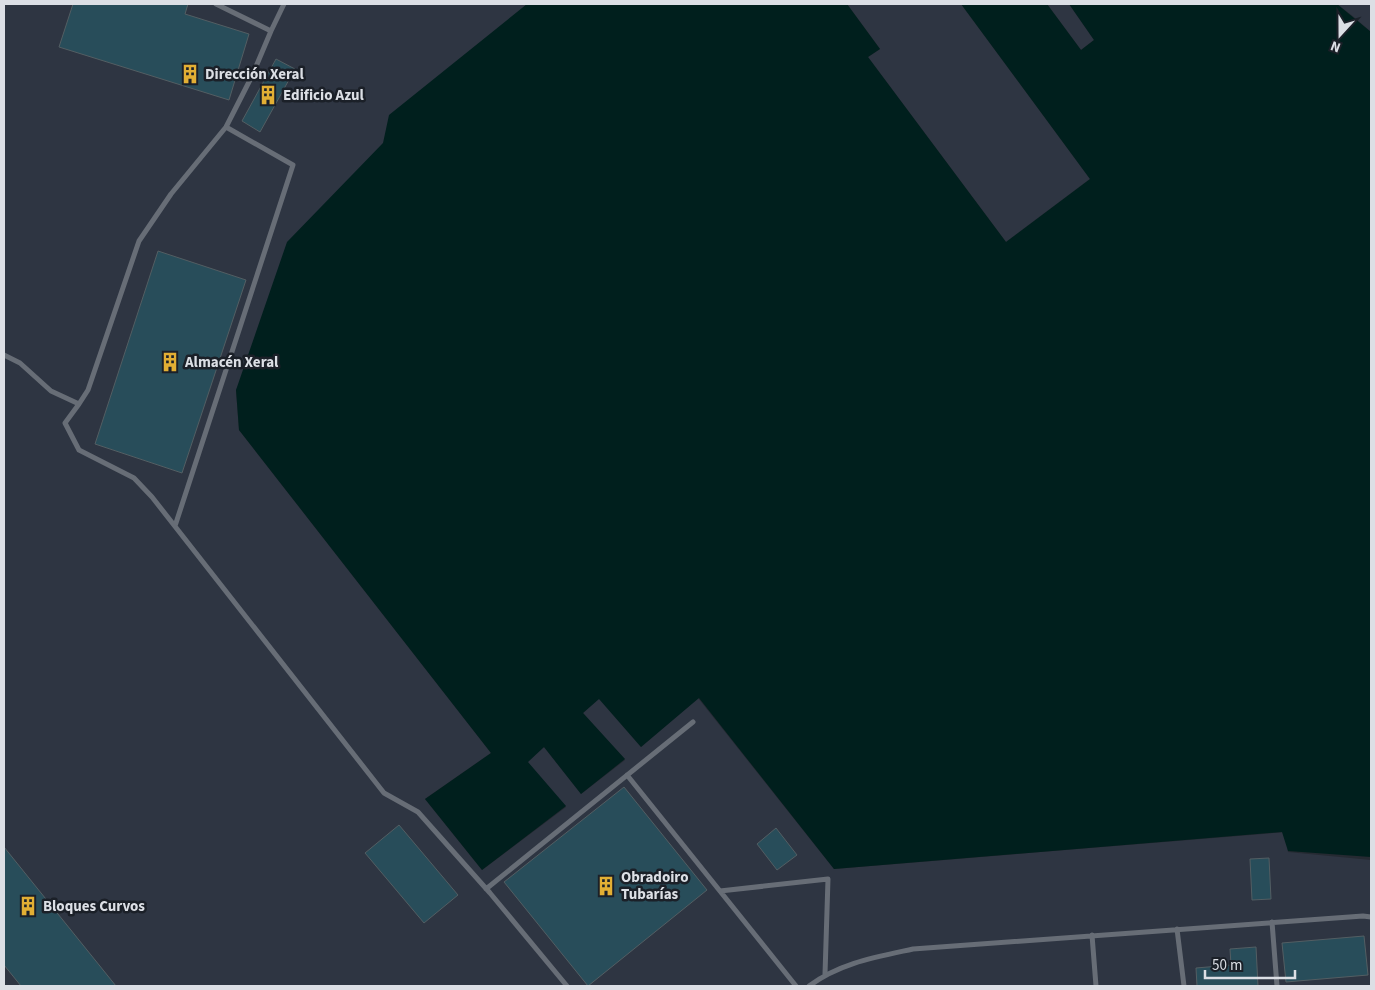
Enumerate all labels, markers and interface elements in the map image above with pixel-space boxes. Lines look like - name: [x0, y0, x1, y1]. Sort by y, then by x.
- north arrow: [1315, 10, 1365, 60]
- text: N: [1328, 35, 1344, 57]
- building icon: Dirección Xeral: [179, 63, 201, 85]
- place label: Dirección Xeral: [205, 64, 304, 85]
- building icon: Edificio Azul: [257, 84, 279, 106]
- place label: Edificio Azul: [283, 85, 364, 106]
- building icon: Almacén Xeral: [159, 351, 181, 373]
- place label: Almacén Xeral: [184, 352, 279, 373]
- place label: Obradoiro Tubarías: [621, 867, 689, 905]
- building icon: Obradoiro Tubarías: [595, 875, 617, 897]
- building icon: Bloques Curvos: [17, 895, 39, 917]
- place label: Bloques Curvos: [43, 896, 145, 917]
- scale bar: [1205, 948, 1295, 980]
- text: 50 m: [1212, 955, 1242, 976]

